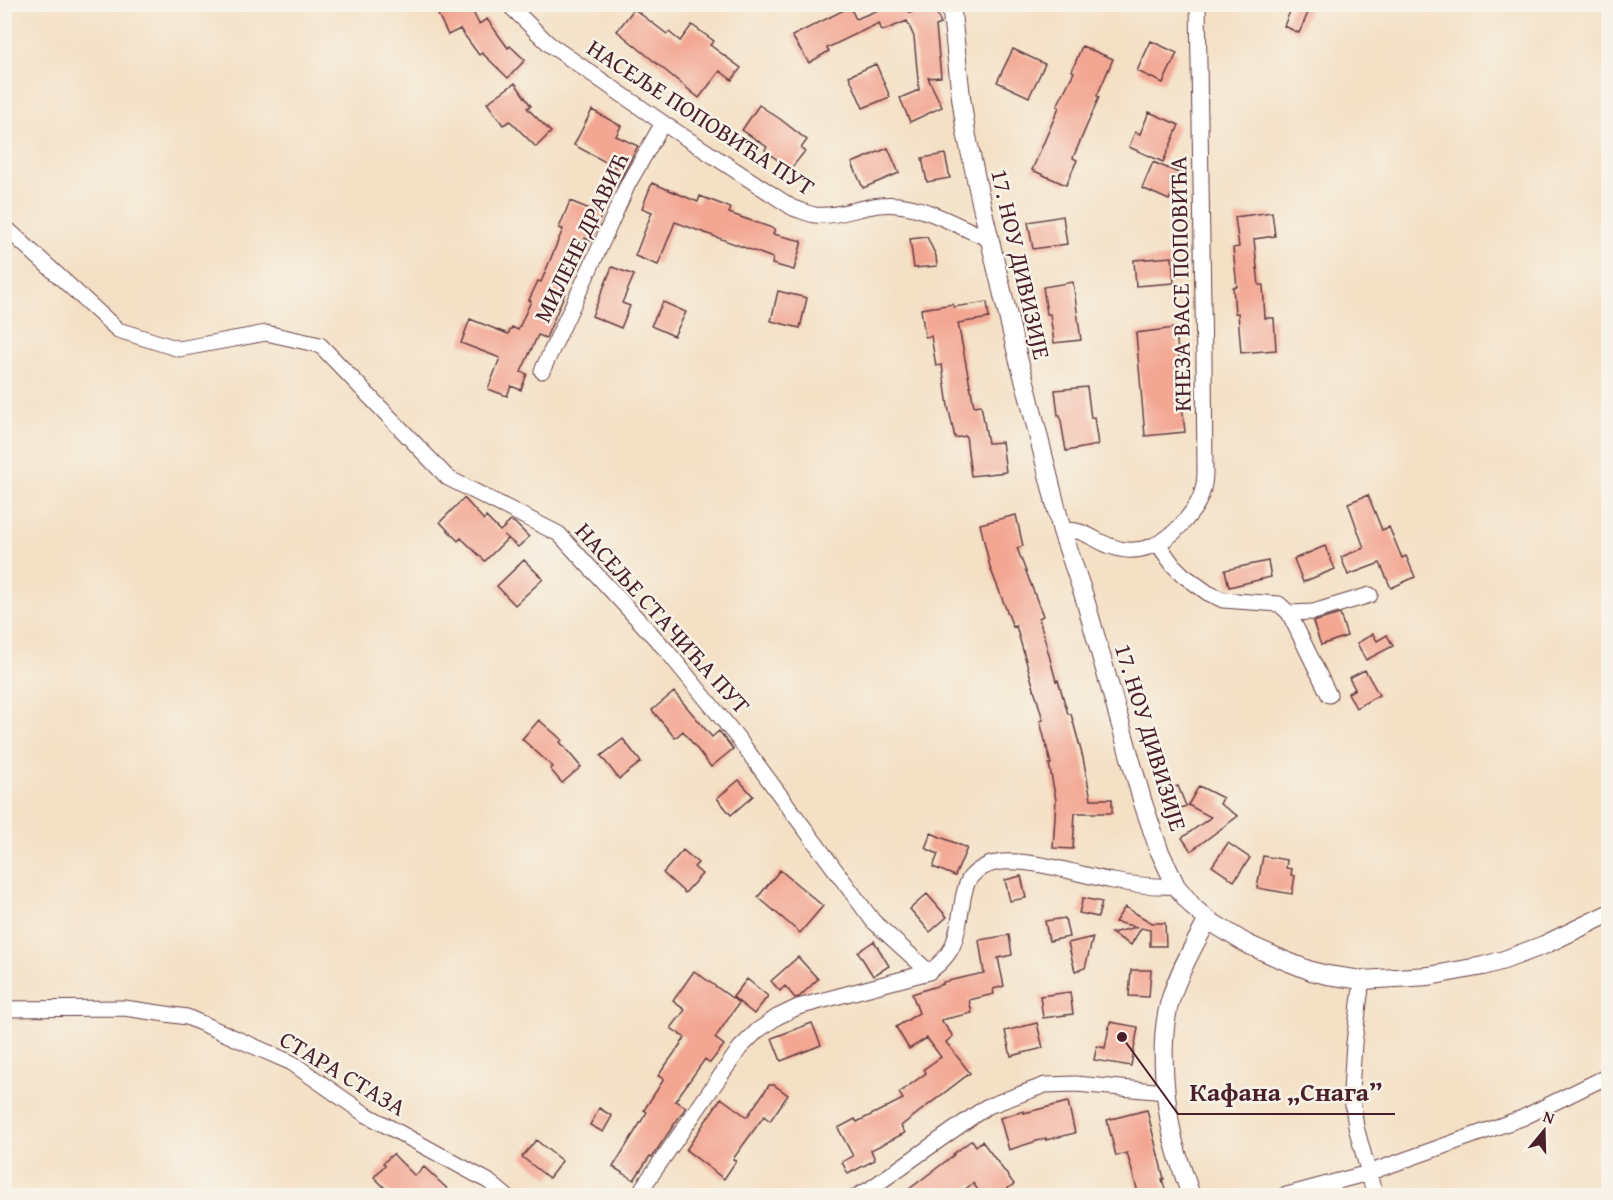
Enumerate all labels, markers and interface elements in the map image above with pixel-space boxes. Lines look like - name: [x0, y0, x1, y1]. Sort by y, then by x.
- street label: НАСЕЉЕ ПОПОВИЋА ПУТ: [580, 30, 822, 204]
- street label: МИЛЕНЕ ДРАВИЋ: [525, 146, 637, 328]
- street label: КНЕЗА ВАСЕ ПОПОВИЋА: [1160, 155, 1200, 412]
- street label: 17. НОУ ДИВИЗИЈЕ: [982, 165, 1060, 363]
- street label: НАСЕЉЕ СТАЧИЋА ПУТ: [567, 514, 759, 722]
- street label: 17. НОУ ДИВИЗИЈЕ: [1106, 639, 1196, 835]
- street label: СТАРА СТАЗА: [273, 1021, 413, 1125]
- callout: Кафана „Снага”: [1178, 1070, 1395, 1114]
- text: Кафана „Снага”: [1189, 1072, 1383, 1111]
- north arrow: [1514, 1101, 1574, 1161]
- text: N: [1540, 1104, 1558, 1130]

